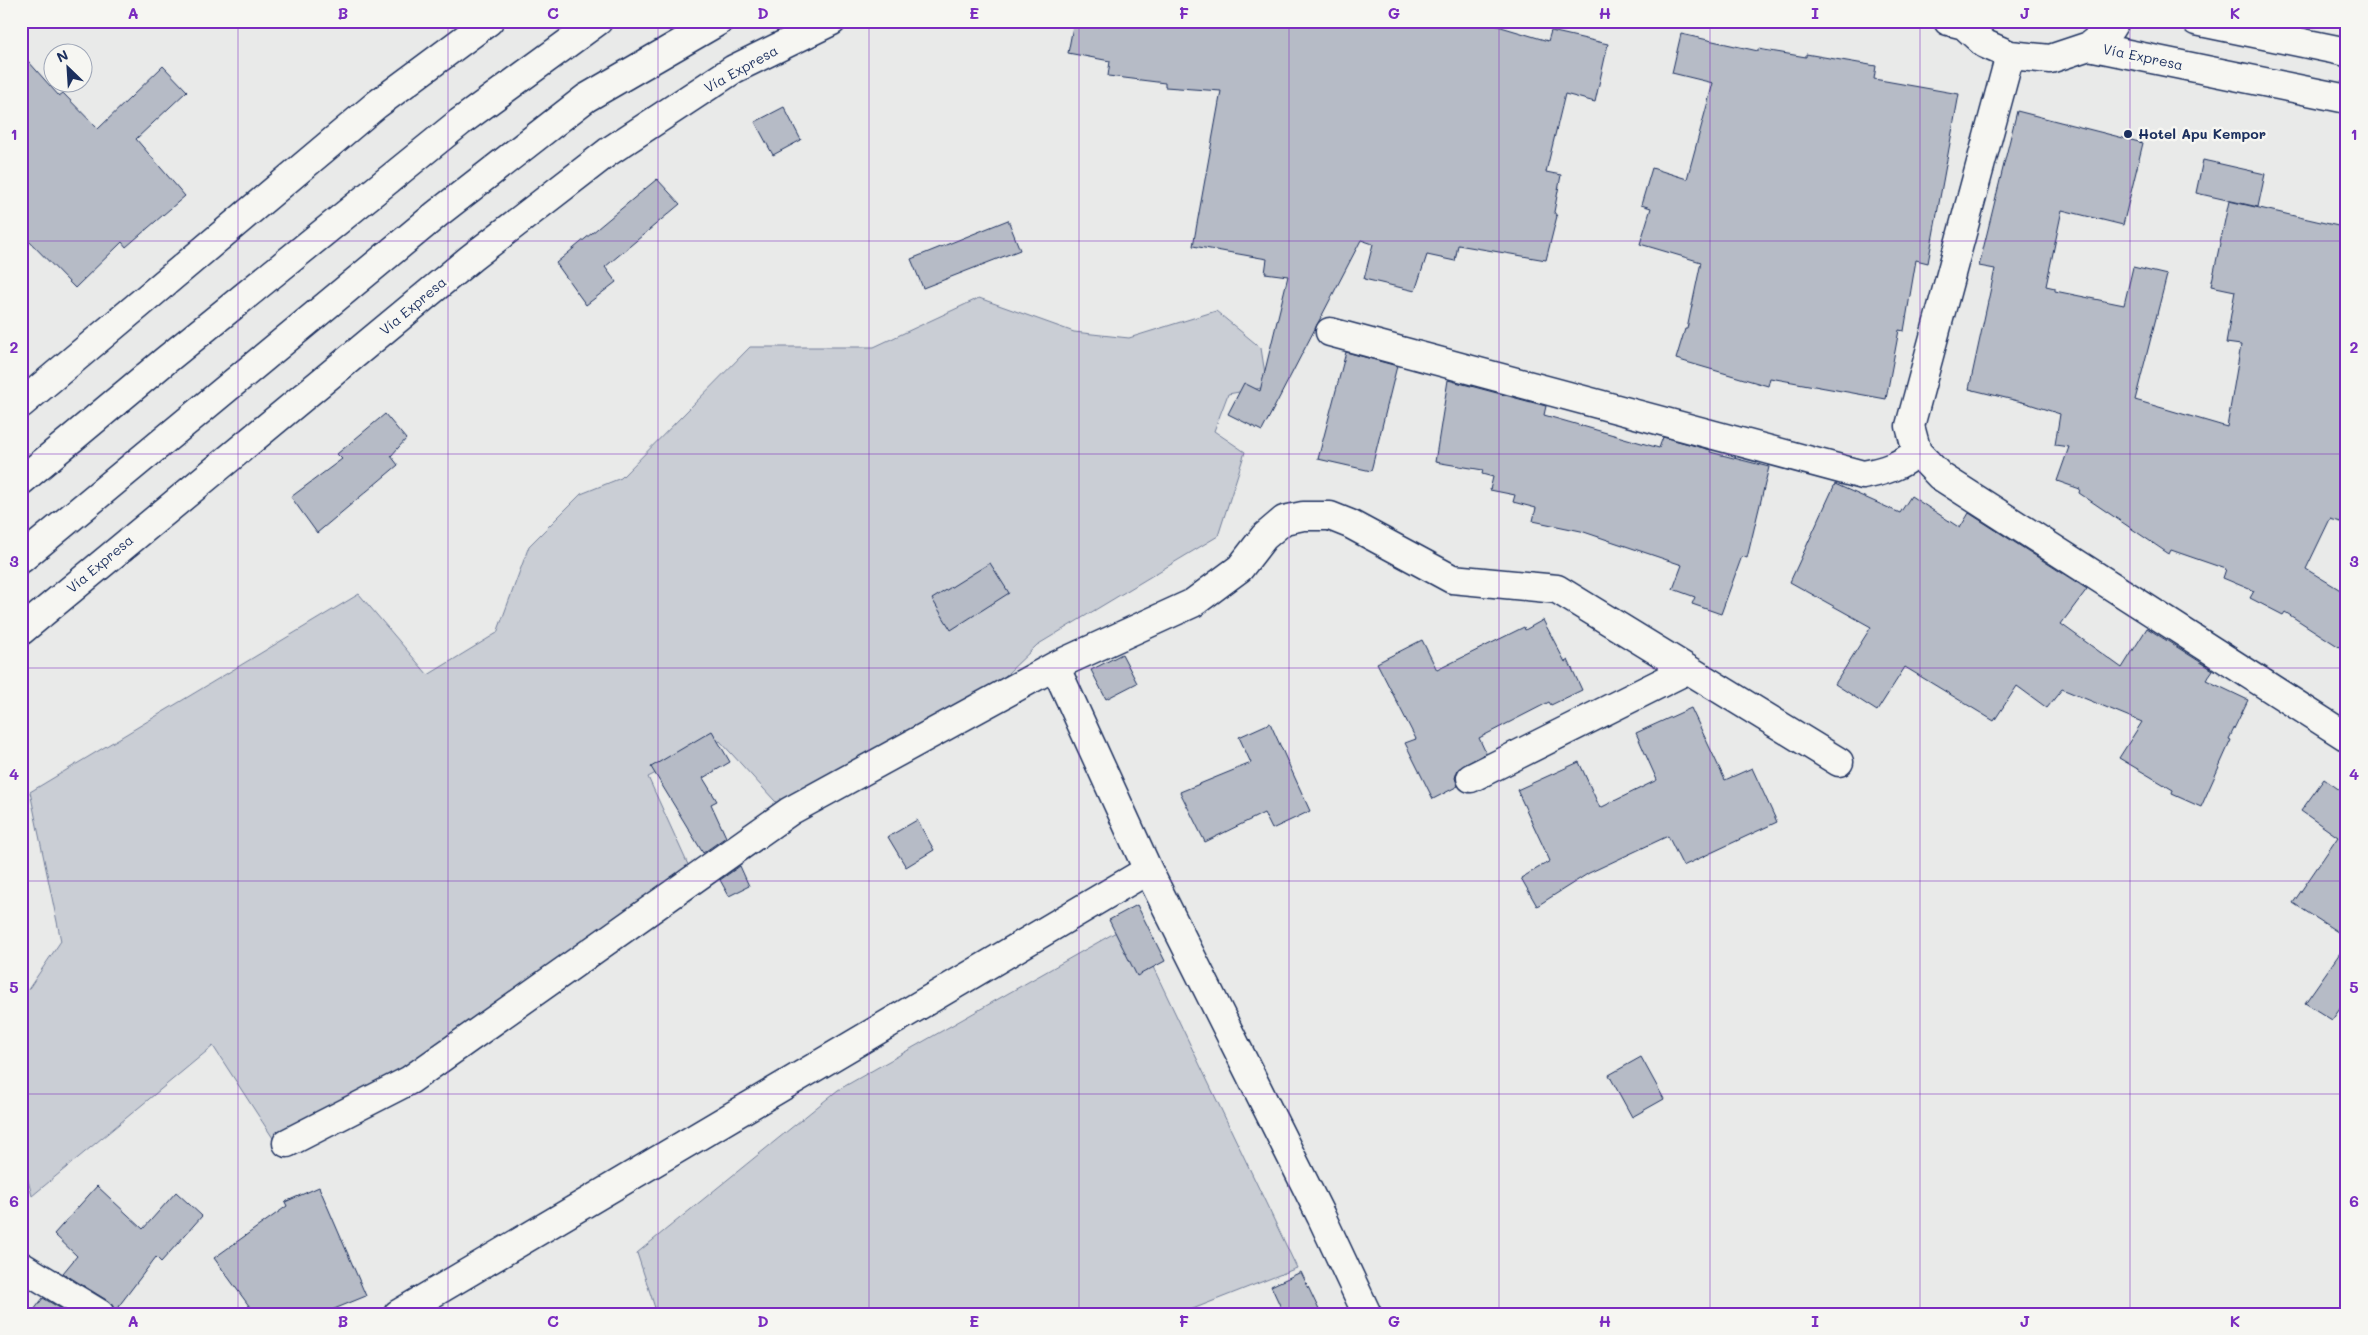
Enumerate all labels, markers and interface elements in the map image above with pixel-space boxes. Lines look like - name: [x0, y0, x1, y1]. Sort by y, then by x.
- text: A: [127, 2, 139, 23]
- text: B: [338, 2, 348, 23]
- text: C: [547, 2, 559, 23]
- text: D: [757, 2, 769, 23]
- text: E: [969, 2, 979, 23]
- text: F: [1179, 2, 1189, 23]
- text: G: [1388, 2, 1400, 23]
- text: H: [1599, 2, 1611, 23]
- text: I: [1811, 2, 1819, 23]
- text: J: [2020, 2, 2030, 23]
- text: K: [2230, 2, 2240, 23]
- street label: Vía Expresa: [2101, 39, 2185, 74]
- street label: Vía Expresa: [700, 40, 781, 97]
- north arrow: [42, 42, 92, 92]
- text: N: [53, 45, 71, 67]
- text: 1: [10, 123, 18, 144]
- text: 1: [2350, 123, 2358, 144]
- place label: Hotel Apu Kempor: [2138, 124, 2266, 143]
- marker: Hotel Apu Kempor: [2122, 128, 2134, 140]
- street label: Vía Expresa: [375, 272, 450, 339]
- text: 2: [10, 336, 19, 357]
- text: 2: [2350, 336, 2359, 357]
- street label: Vía Expresa: [62, 530, 137, 597]
- text: 3: [9, 550, 19, 571]
- text: 3: [2349, 550, 2359, 571]
- text: 4: [9, 763, 19, 784]
- text: 4: [2349, 763, 2359, 784]
- text: 5: [9, 976, 19, 997]
- text: 5: [2349, 976, 2359, 997]
- text: 6: [9, 1190, 19, 1211]
- text: 6: [2349, 1190, 2359, 1211]
- text: A: [127, 1310, 139, 1331]
- text: B: [338, 1310, 348, 1331]
- text: C: [547, 1310, 559, 1331]
- text: D: [757, 1310, 769, 1331]
- text: E: [969, 1310, 979, 1331]
- text: F: [1179, 1310, 1189, 1331]
- text: G: [1388, 1310, 1400, 1331]
- text: H: [1599, 1310, 1611, 1331]
- text: I: [1811, 1310, 1819, 1331]
- text: J: [2020, 1310, 2030, 1331]
- text: K: [2230, 1310, 2240, 1331]

